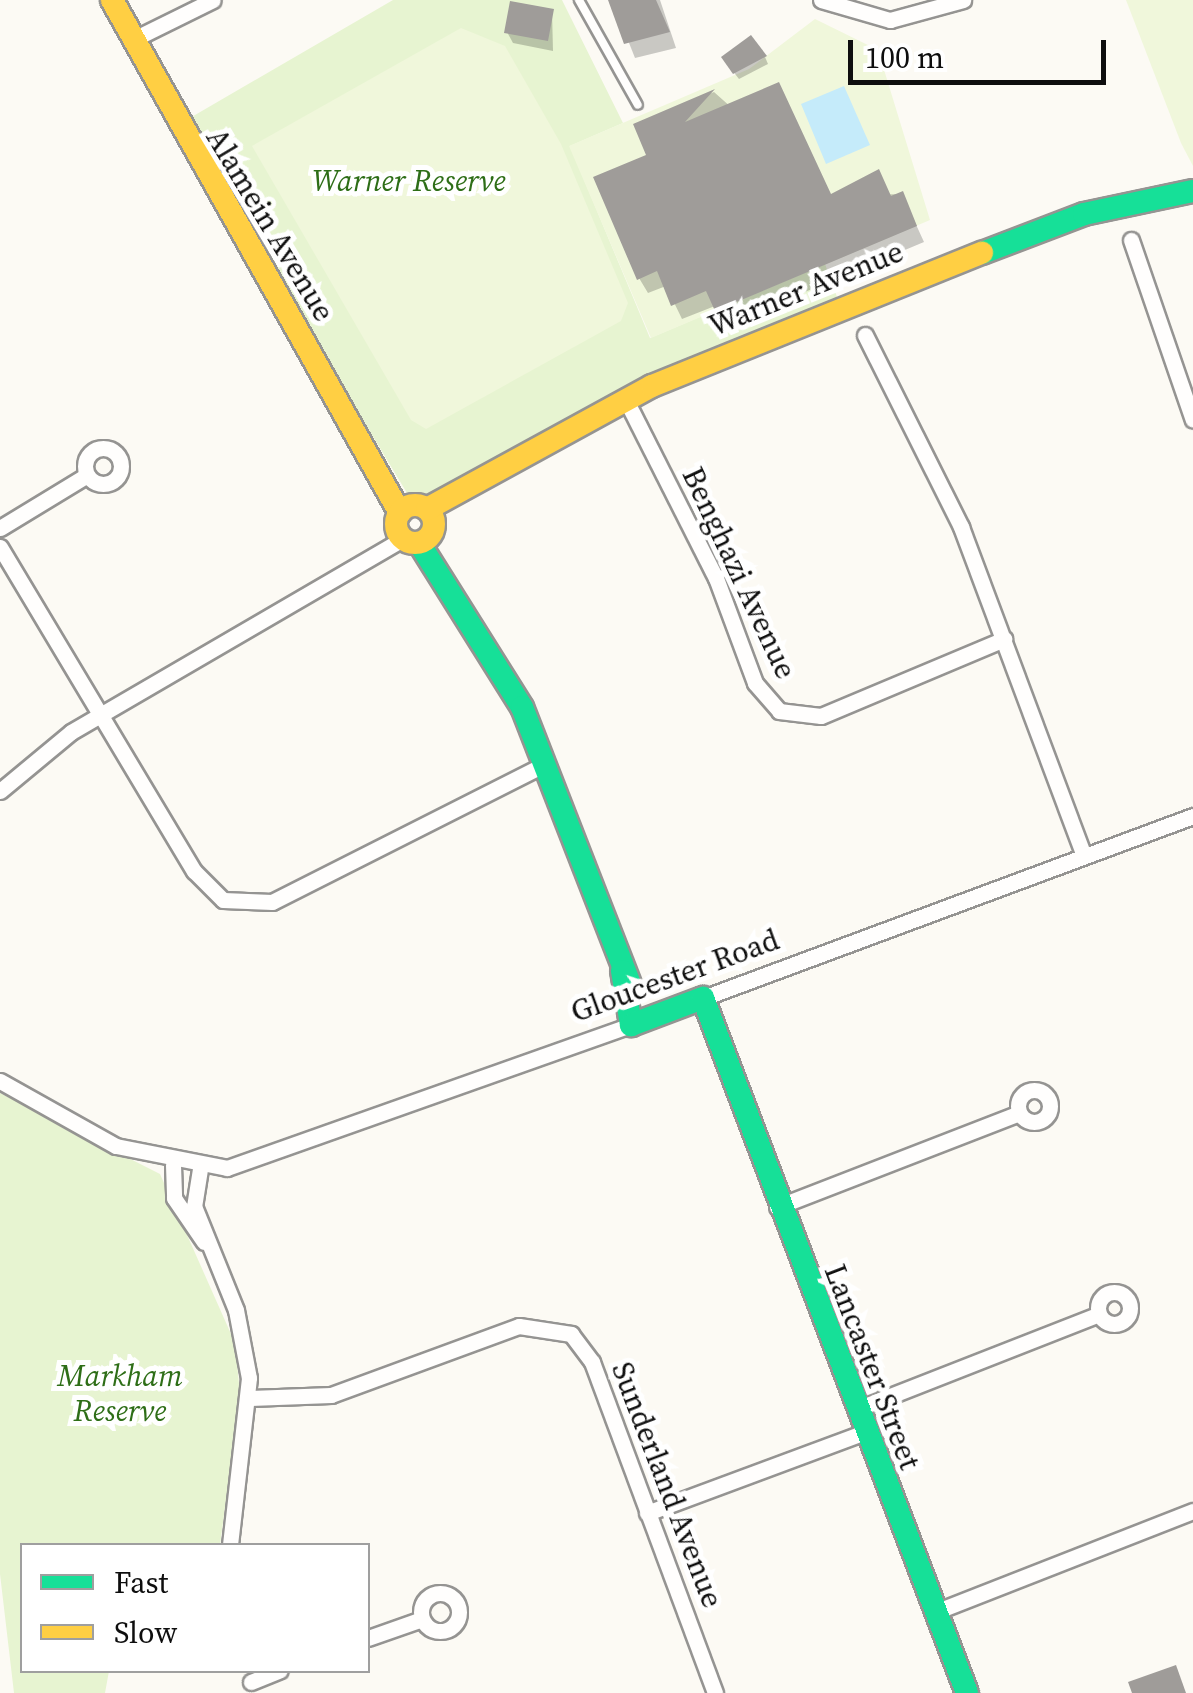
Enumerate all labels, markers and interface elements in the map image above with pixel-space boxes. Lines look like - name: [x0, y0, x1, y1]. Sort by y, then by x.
- scale bar: [853, 20, 1110, 82]
- text: 100 m: [865, 37, 944, 78]
- street label: Alamein Avenue: [198, 122, 342, 328]
- park label: Warner Reserve: [312, 163, 506, 199]
- street label: Warner Avenue: [704, 234, 908, 344]
- street label: Benghazi Avenue: [674, 462, 804, 684]
- street label: Gloucester Road: [566, 922, 784, 1030]
- street label: Lancaster Street: [816, 1260, 928, 1474]
- street label: Sunderland Avenue: [604, 1357, 730, 1613]
- park label: Markham Reserve: [58, 1358, 182, 1428]
- legend: [20, 1543, 370, 1673]
- text: Fast: [114, 1562, 168, 1603]
- text: Slow: [114, 1612, 177, 1653]

